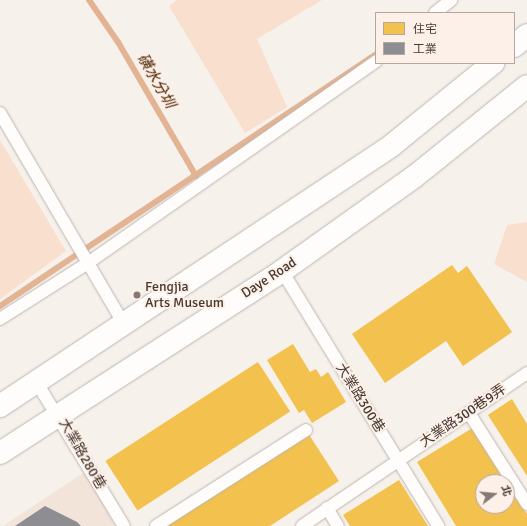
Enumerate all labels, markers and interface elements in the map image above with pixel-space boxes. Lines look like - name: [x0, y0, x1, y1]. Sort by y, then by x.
- legend: [375, 12, 515, 64]
- text: 住宅: [413, 22, 437, 37]
- text: 工業: [413, 42, 437, 57]
- water label: 磺水分圳: [133, 51, 179, 111]
- street label: Daye Road: [238, 254, 300, 302]
- place label: Fengjia Arts Museum: [145, 279, 224, 312]
- marker: Fengjia Arts Museum: [132, 290, 142, 300]
- street label: 大業路300巷: [332, 360, 388, 436]
- street label: 大業路300巷9弄: [417, 381, 509, 451]
- street label: 大業路280巷: [55, 416, 109, 492]
- north arrow: [475, 474, 515, 514]
- text: 北: [498, 484, 514, 498]

